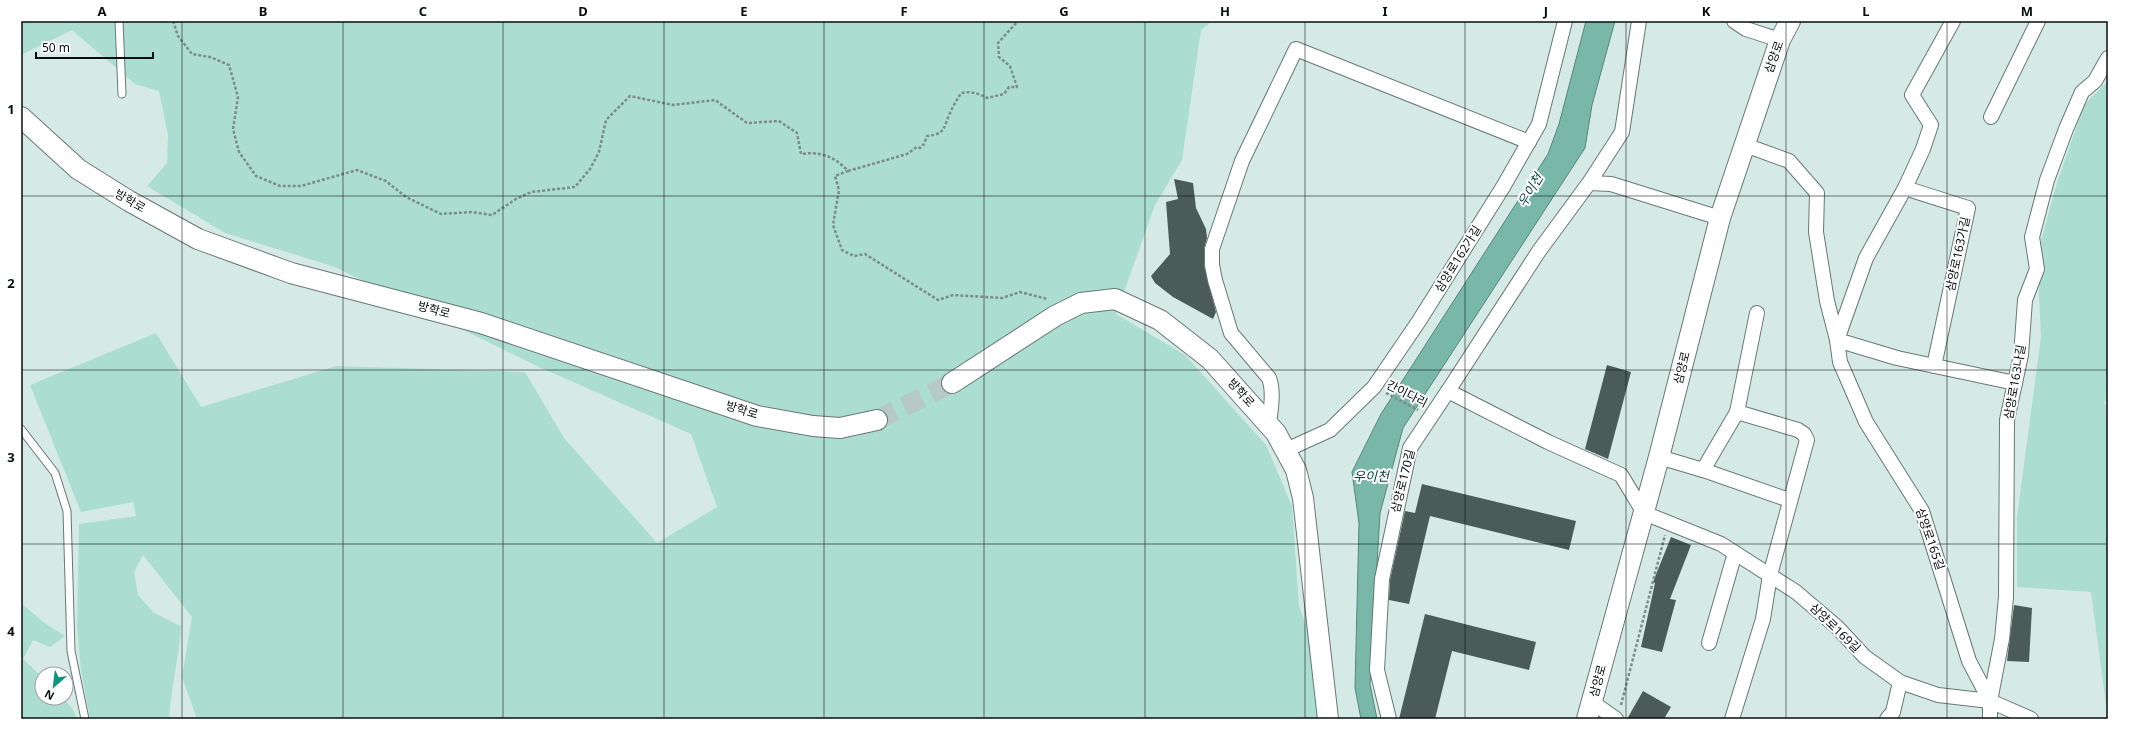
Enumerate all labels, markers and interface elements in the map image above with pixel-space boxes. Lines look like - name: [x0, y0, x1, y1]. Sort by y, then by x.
- text: A: [98, 2, 107, 20]
- text: B: [259, 2, 267, 20]
- text: C: [419, 2, 427, 20]
- text: D: [578, 2, 588, 20]
- text: E: [740, 2, 748, 20]
- text: F: [900, 2, 908, 20]
- text: G: [1059, 2, 1069, 20]
- text: H: [1220, 2, 1230, 20]
- text: I: [1382, 2, 1388, 20]
- text: J: [1543, 2, 1548, 20]
- text: K: [1702, 2, 1711, 20]
- text: L: [1862, 2, 1870, 20]
- text: M: [2021, 2, 2033, 20]
- scale bar: [36, 34, 153, 60]
- street label: 삼양로: [1760, 38, 1787, 75]
- text: 50 m: [42, 39, 70, 56]
- text: 1: [7, 100, 15, 118]
- water label: 우이천: [1513, 169, 1547, 210]
- street label: 방학로: [112, 185, 149, 216]
- street label: 삼양로163가길: [1941, 215, 1974, 293]
- street label: 삼양로162가길: [1430, 222, 1485, 295]
- text: 2: [7, 274, 15, 292]
- street label: 방학로: [416, 297, 452, 322]
- street label: 삼양로163나길: [2000, 343, 2029, 421]
- street label: 삼양로: [1669, 350, 1694, 386]
- street label: 방학로: [1224, 375, 1259, 411]
- street label: 간이다리: [1384, 376, 1431, 411]
- street label: 방학로: [724, 397, 760, 422]
- street label: 삼양로170길: [1386, 447, 1419, 514]
- text: 3: [7, 448, 15, 466]
- water label: 우이천: [1353, 467, 1390, 485]
- street label: 삼양로165길: [1912, 505, 1949, 572]
- street label: 삼양로169길: [1806, 599, 1865, 656]
- text: 4: [7, 622, 15, 640]
- street label: 삼양로: [1585, 663, 1610, 699]
- north arrow: [34, 666, 74, 706]
- text: N: [42, 687, 57, 704]

